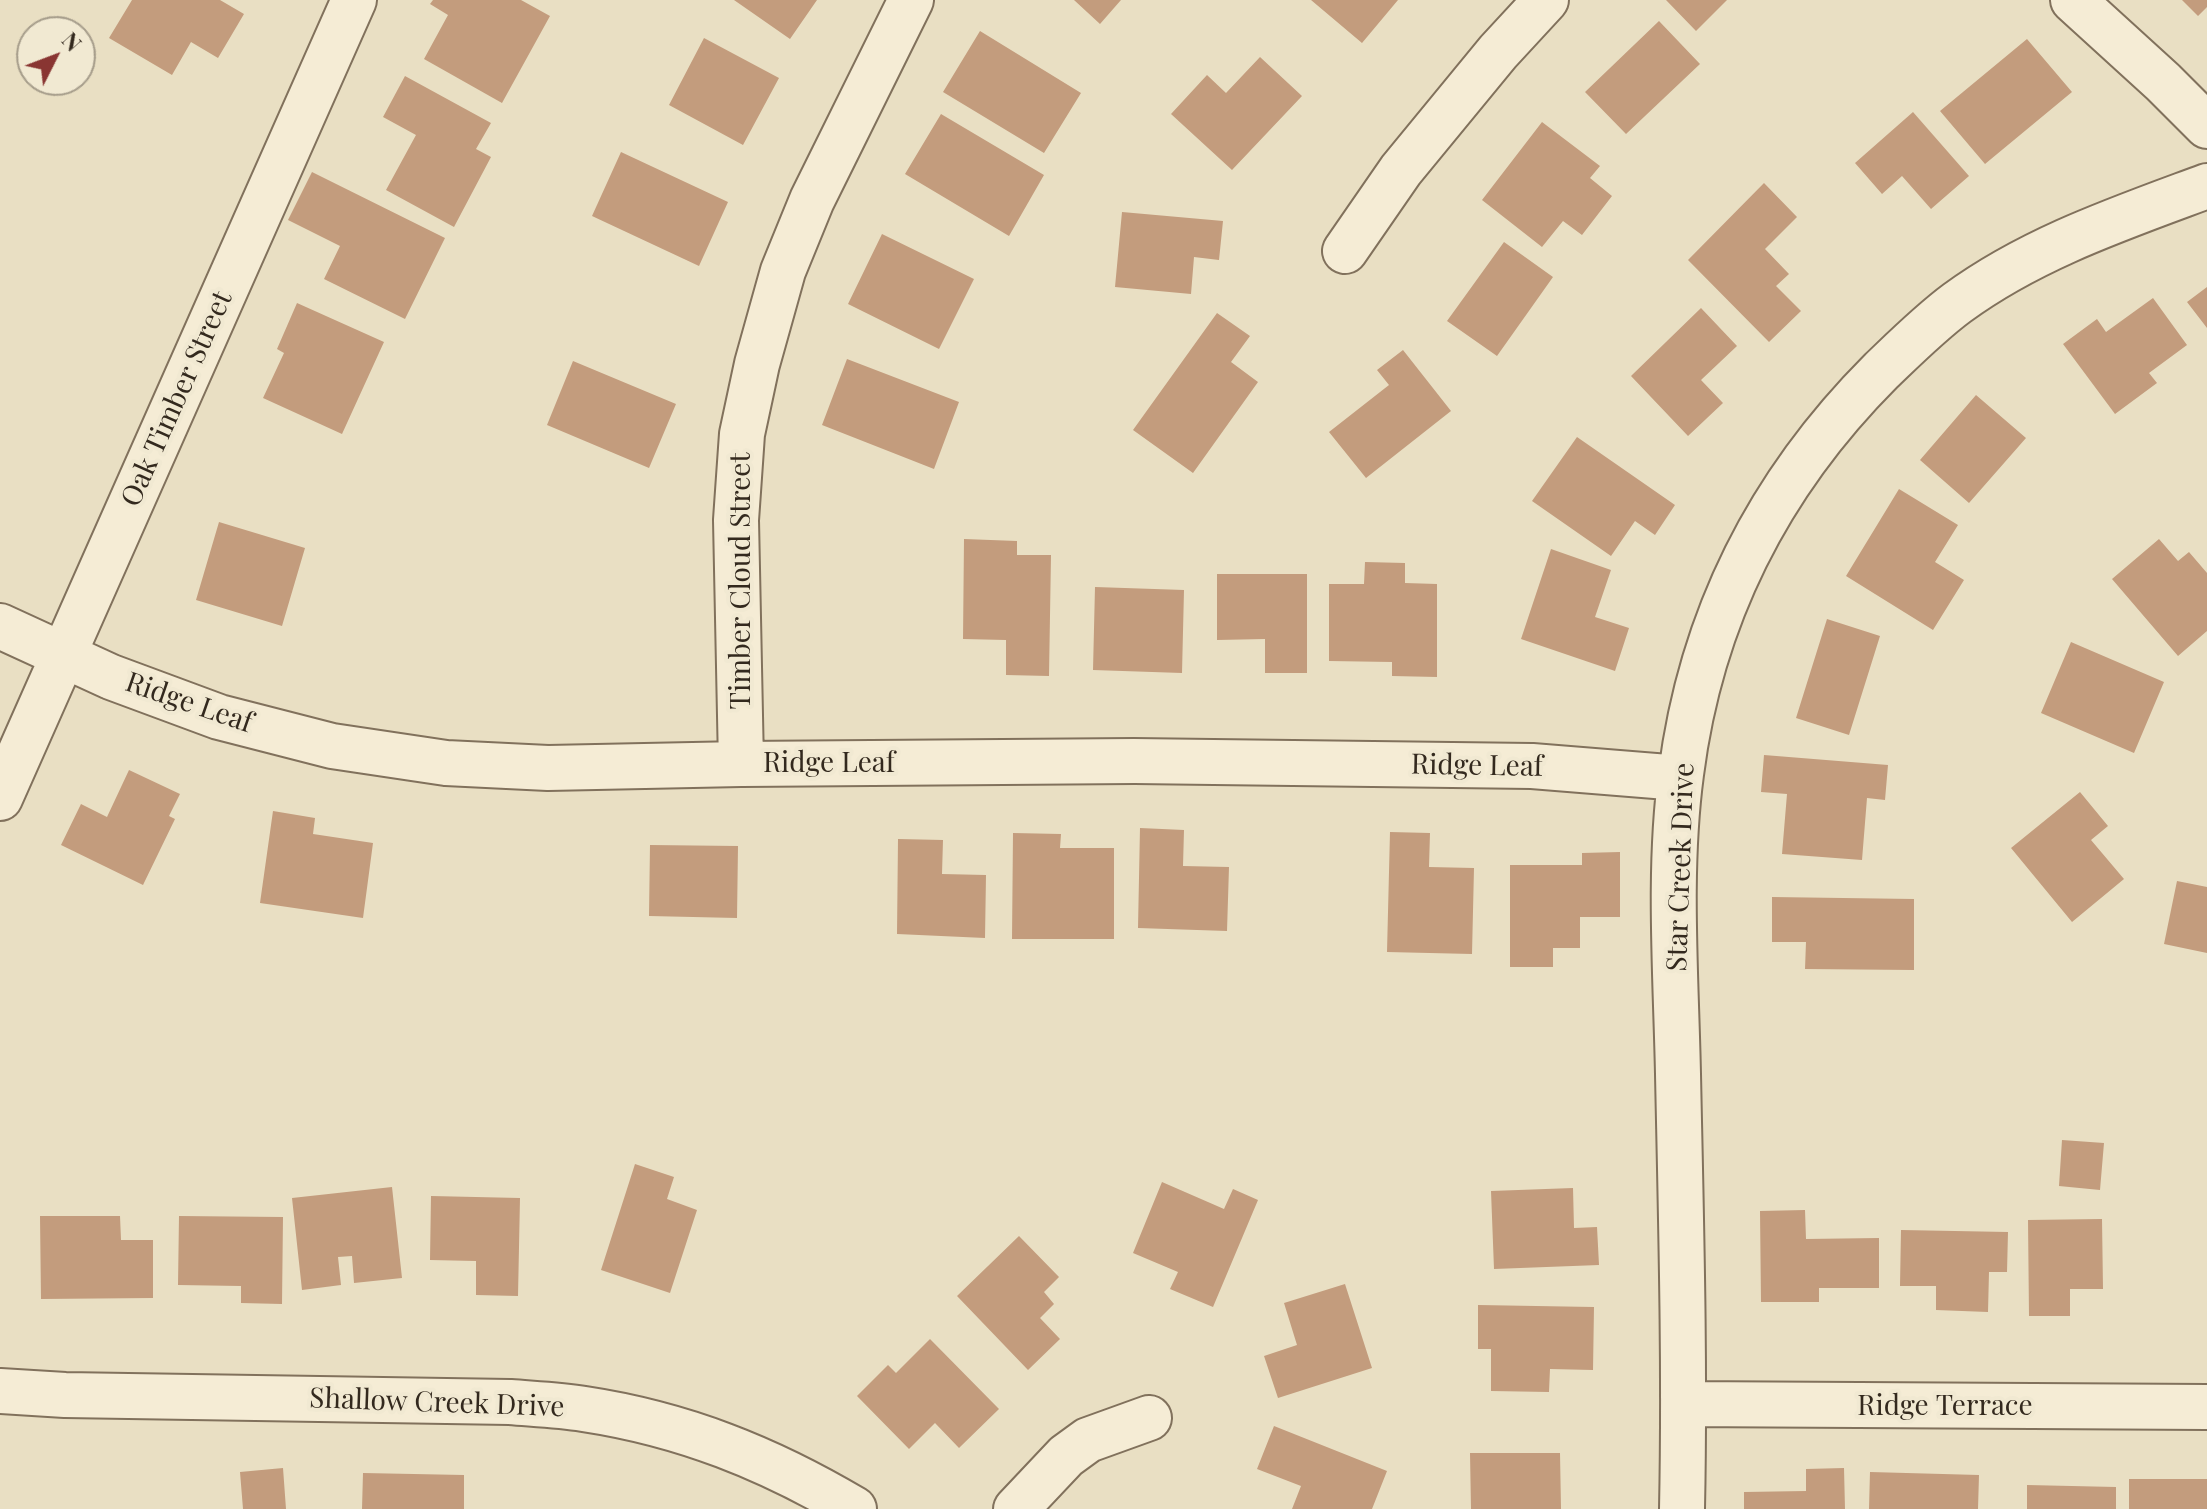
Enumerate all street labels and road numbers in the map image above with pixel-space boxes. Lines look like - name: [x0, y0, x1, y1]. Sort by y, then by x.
- street label: Oak Timber Street: [114, 286, 240, 512]
- street label: Timber Cloud Street: [724, 453, 758, 709]
- street label: Ridge Leaf: [121, 666, 257, 740]
- street label: Ridge Leaf: [763, 746, 895, 780]
- street label: Ridge Leaf: [1411, 748, 1543, 784]
- street label: Star Creek Drive: [1661, 762, 1701, 972]
- street label: Shallow Creek Drive: [309, 1382, 565, 1424]
- street label: Ridge Terrace: [1857, 1389, 2033, 1423]

